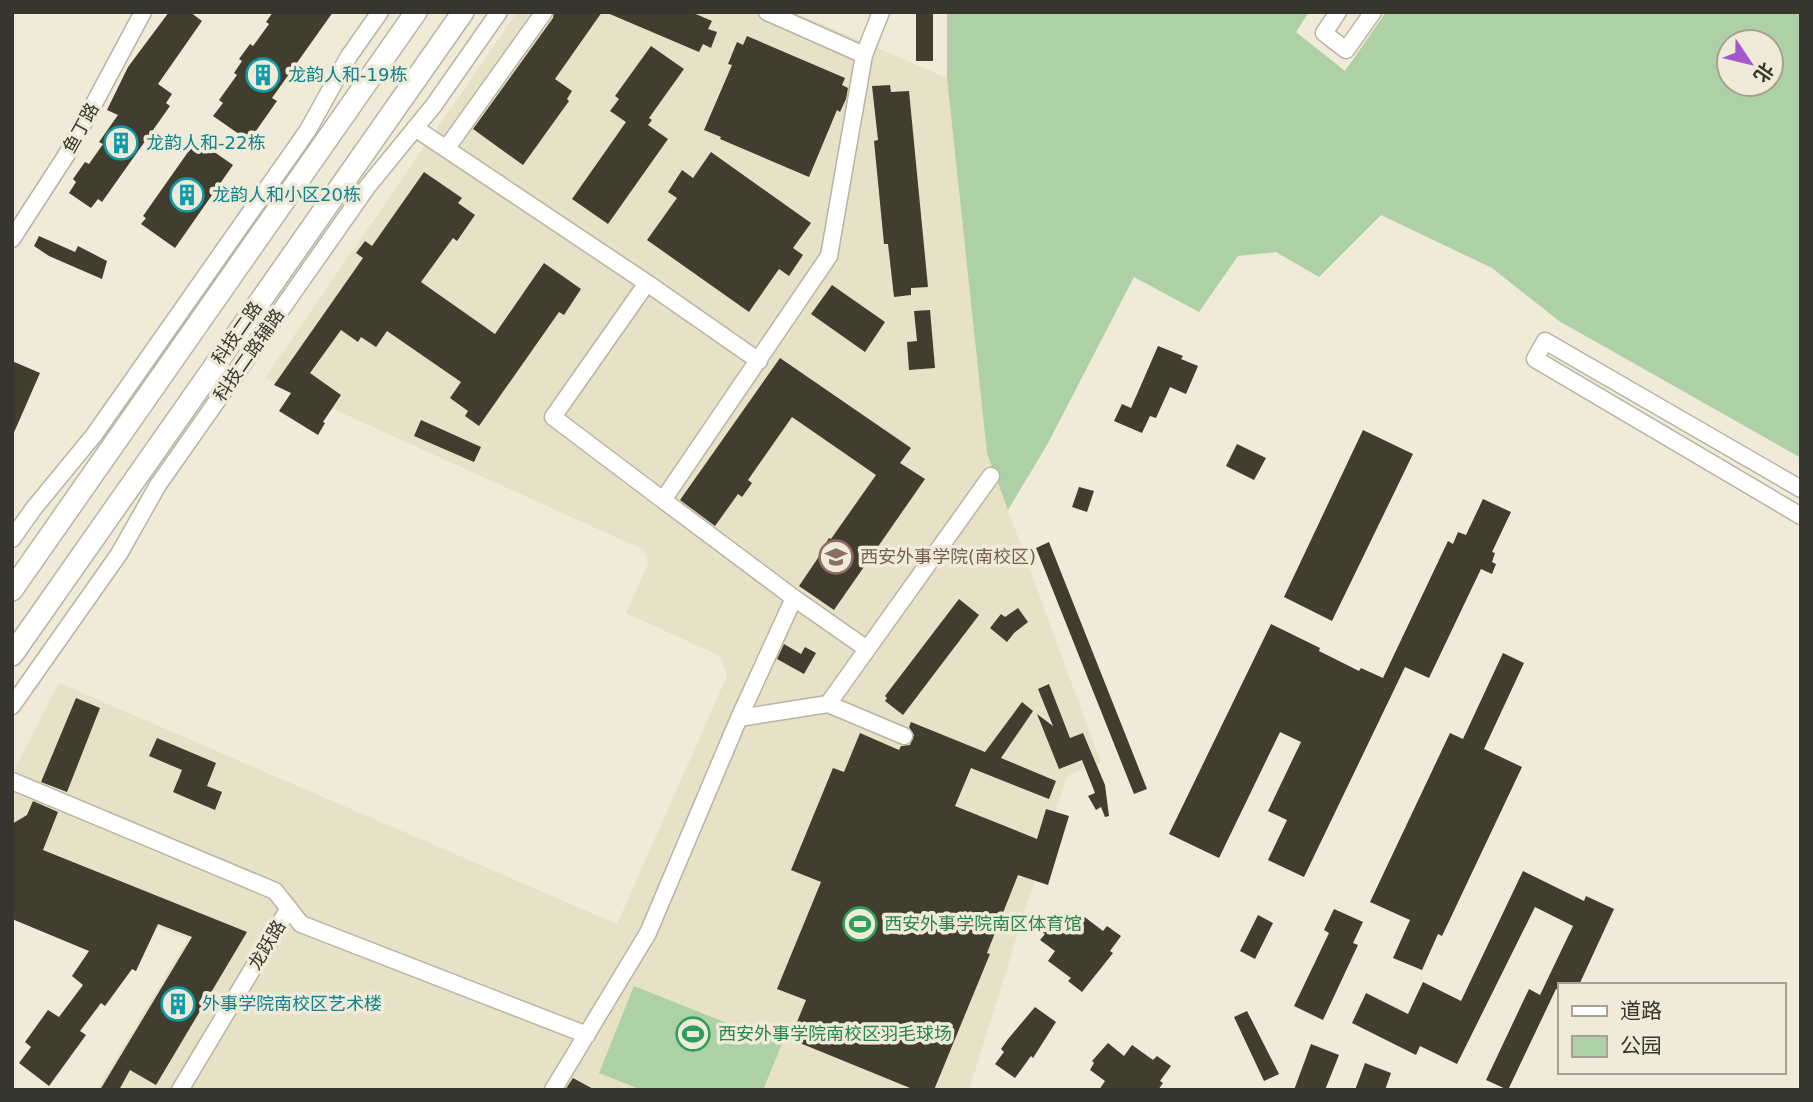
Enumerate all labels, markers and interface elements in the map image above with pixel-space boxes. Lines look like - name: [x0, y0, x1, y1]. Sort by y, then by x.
- north arrow: [1715, 28, 1785, 98]
- building icon: 龙韵人和-19栋: [244, 56, 282, 94]
- text: 北: [1749, 59, 1778, 87]
- place label: 龙韵人和-19栋: [288, 64, 407, 85]
- street label: 鱼丁路: [58, 99, 103, 156]
- building icon: 龙韵人和-22栋: [102, 124, 140, 162]
- place label: 龙韵人和-22栋: [146, 132, 265, 153]
- building icon: 龙韵人和小区20栋: [168, 176, 206, 214]
- place label: 龙韵人和小区20栋: [212, 184, 361, 205]
- street label: 科技二路: [207, 297, 266, 368]
- street label: 科技二路辅路: [209, 304, 288, 405]
- school or university icon: 西安外事学院(南校区): [817, 538, 855, 576]
- place label: 西安外事学院(南校区): [860, 546, 1036, 567]
- sports icon: 西安外事学院南区体育馆: [841, 905, 879, 943]
- place label: 西安外事学院南区体育馆: [884, 913, 1082, 934]
- street label: 龙跃路: [244, 916, 289, 973]
- legend: [1558, 983, 1785, 1074]
- building icon: 外事学院南校区艺术楼: [159, 985, 197, 1023]
- place label: 外事学院南校区艺术楼: [202, 993, 382, 1014]
- text: 道路: [1620, 999, 1662, 1023]
- sports icon: 西安外事学院南校区羽毛球场: [674, 1015, 712, 1053]
- place label: 西安外事学院南校区羽毛球场: [718, 1023, 952, 1044]
- text: 公园: [1620, 1034, 1662, 1058]

